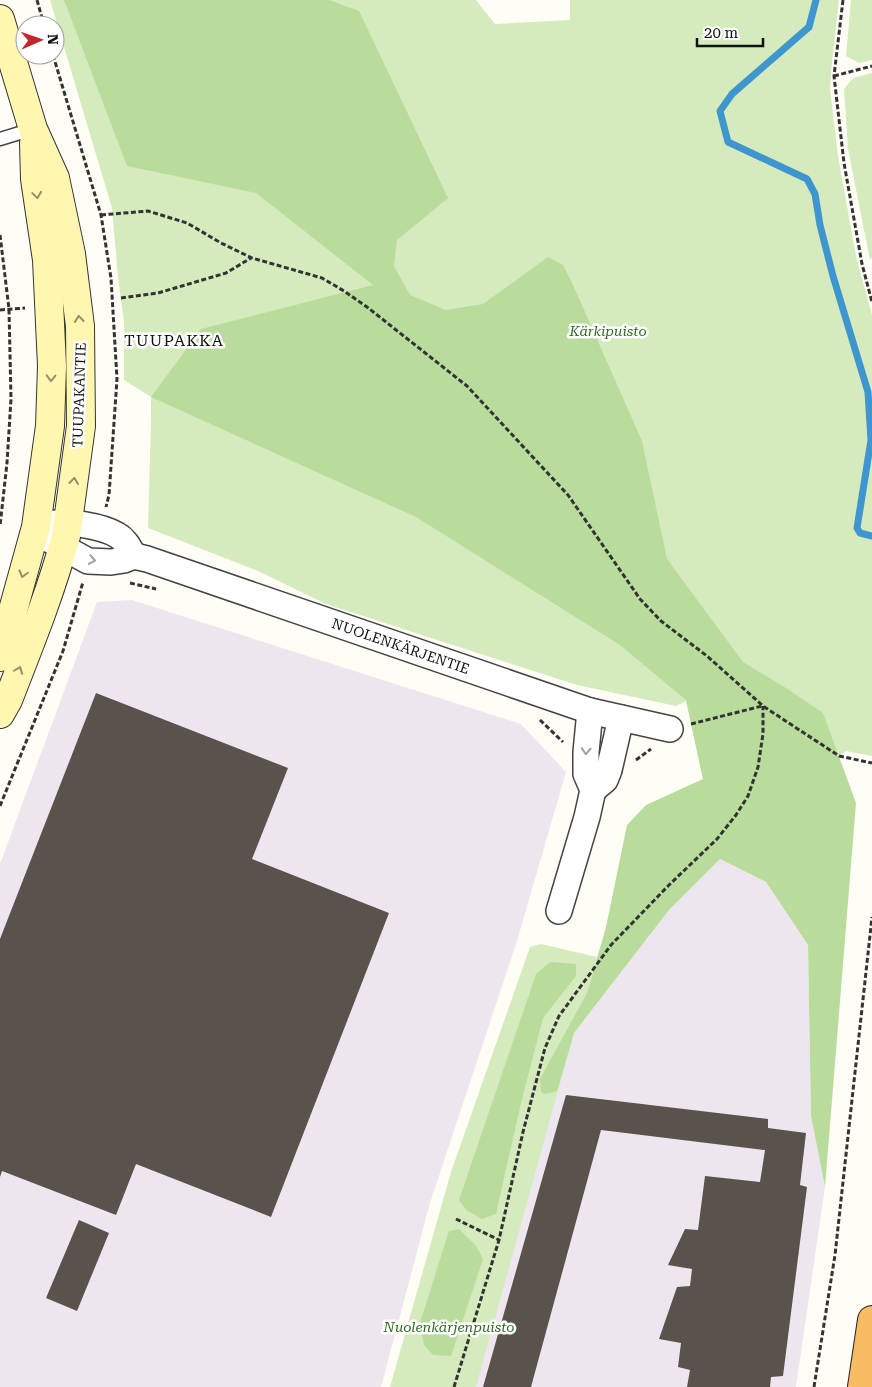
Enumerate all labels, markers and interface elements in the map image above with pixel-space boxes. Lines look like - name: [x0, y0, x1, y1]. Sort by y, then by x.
- north arrow: [15, 15, 65, 65]
- scale bar: [697, 15, 763, 47]
- text: 20 m: [704, 24, 739, 42]
- text: N: [45, 34, 61, 45]
- one-way arrow: [32, 191, 42, 199]
- one-way arrow: [74, 314, 85, 322]
- park label: Kärkipuisto: [568, 323, 647, 339]
- district label: TUUPAKKA: [124, 331, 224, 350]
- street label: TUUPAKANTIE: [69, 342, 89, 448]
- one-way arrow: [46, 374, 57, 382]
- one-way arrow: [68, 476, 78, 485]
- one-way arrow: [88, 555, 96, 565]
- one-way arrow: [18, 569, 28, 578]
- street label: NUOLENKÄRJENTIE: [330, 615, 471, 677]
- one-way arrow: [13, 666, 24, 675]
- one-way arrow: [581, 748, 592, 756]
- park label: Nuolenkärjenpuisto: [383, 1319, 515, 1335]

